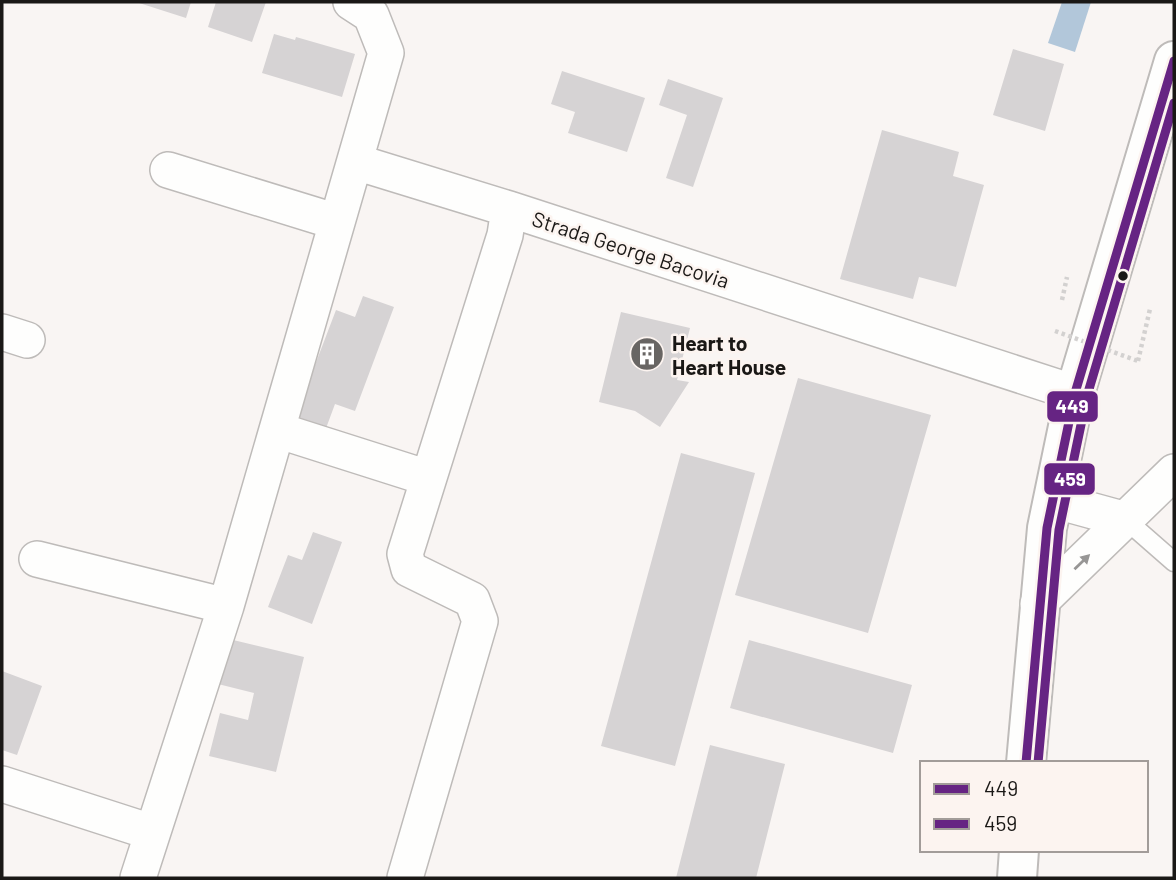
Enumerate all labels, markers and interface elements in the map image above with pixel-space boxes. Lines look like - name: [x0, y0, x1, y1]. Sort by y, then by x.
- street label: Strada George Bacovia: [529, 205, 733, 293]
- unlabelled marker: [1116, 269, 1130, 283]
- place label: Heart to Heart House: [672, 330, 786, 379]
- building icon: Heart to Heart House: [628, 335, 666, 373]
- line badge: 449: [1046, 390, 1099, 423]
- text: 449: [1055, 394, 1089, 417]
- line badge: 459: [1043, 462, 1096, 496]
- text: 459: [1054, 467, 1086, 490]
- one-way arrow: [1073, 554, 1090, 570]
- legend: [920, 761, 1148, 852]
- text: 449: [984, 775, 1018, 800]
- text: 459: [984, 810, 1017, 835]

